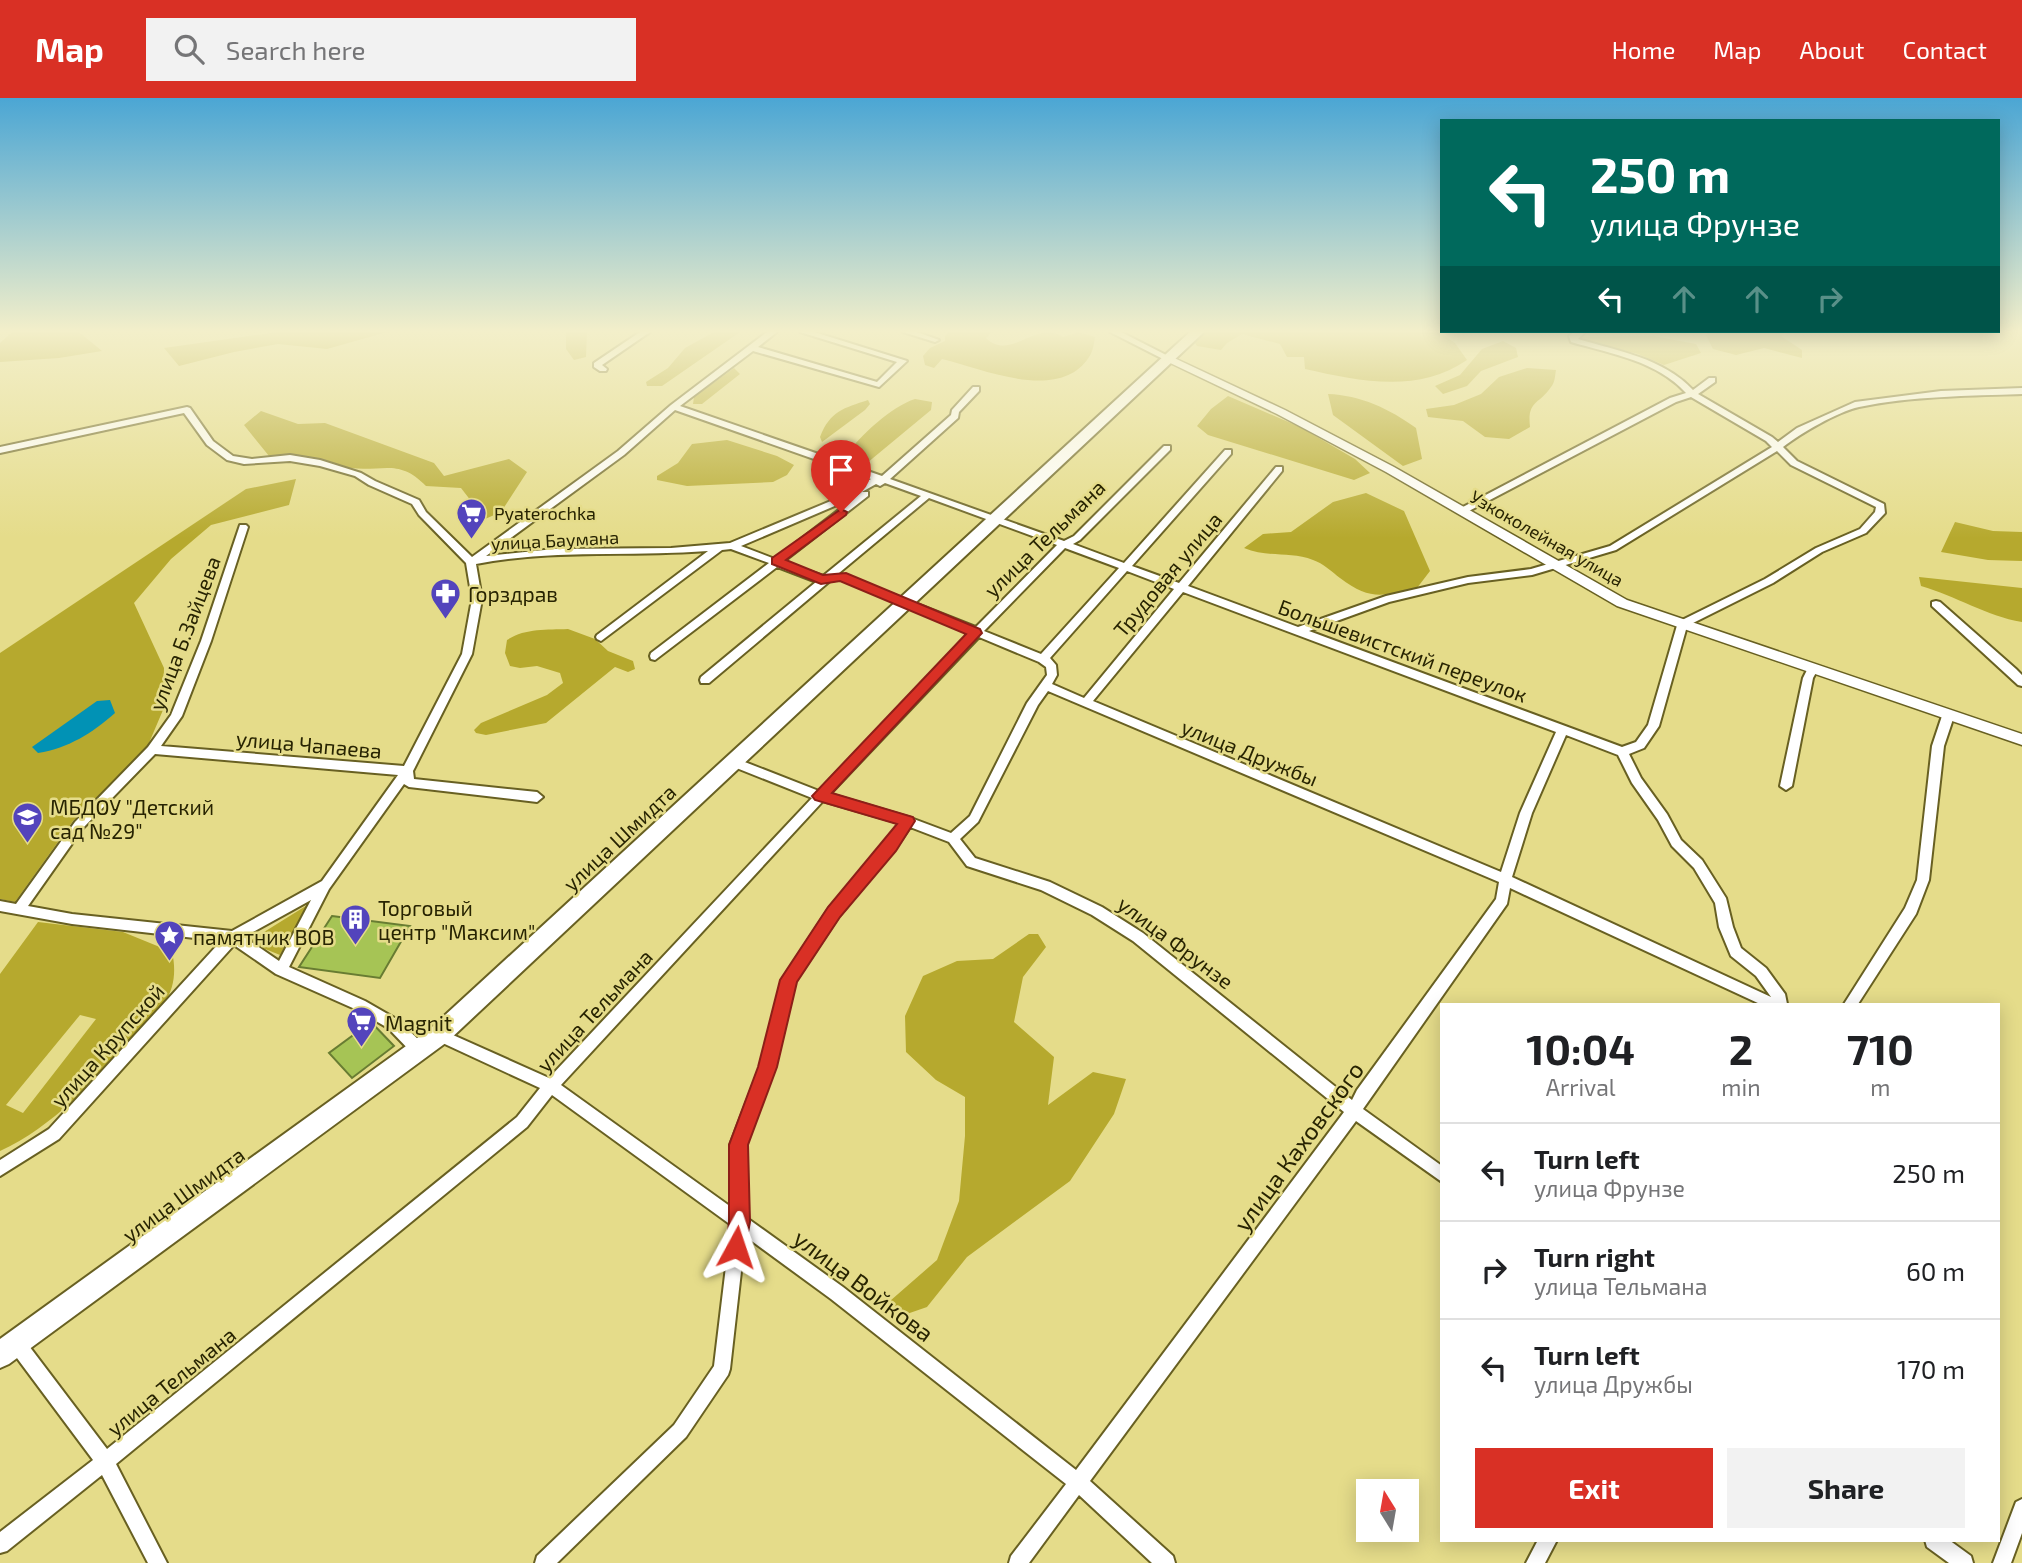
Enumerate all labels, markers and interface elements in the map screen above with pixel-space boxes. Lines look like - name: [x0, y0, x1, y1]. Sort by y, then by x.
- search box: [146, 18, 636, 81]
- text: Map: [35, 29, 104, 69]
- icon: search: [170, 30, 208, 68]
- text: Search here: [226, 34, 365, 65]
- text: Home: [1612, 35, 1675, 64]
- text: Map: [1713, 35, 1761, 64]
- text: About: [1799, 35, 1865, 64]
- text: Contact: [1903, 35, 1987, 64]
- text: 250 m: [1590, 144, 1730, 203]
- icon: left: [1475, 147, 1566, 238]
- text: улица Фрунзе: [1590, 204, 1800, 242]
- icon: left: [1592, 280, 1630, 318]
- icon: ahead: [1665, 280, 1703, 318]
- icon: ahead: [1738, 280, 1776, 318]
- icon: right: [1811, 280, 1849, 318]
- pin: [811, 440, 871, 512]
- icon: arrive: [822, 451, 860, 489]
- street label: улица Тельмана: [978, 474, 1110, 603]
- street label: Узкоколейная улица: [1466, 485, 1628, 591]
- supermarket icon: Pyaterochka: [454, 496, 488, 540]
- place label: Pyaterochka: [494, 502, 596, 524]
- street label: Трудовая улица: [1108, 507, 1227, 642]
- street label: улица Баумана: [490, 526, 620, 554]
- street label: улица Б.Зайцева: [143, 552, 226, 714]
- pharmacy icon: Горздрав: [428, 576, 462, 620]
- place label: Горздрав: [468, 581, 558, 606]
- street label: Большевистский переулок: [1275, 593, 1531, 708]
- street label: улица Дружбы: [1178, 713, 1322, 792]
- street label: улица Чапаева: [235, 725, 383, 764]
- street label: улица Шмидта: [557, 778, 681, 896]
- place label: МБДОУ "Детский сад №29": [50, 794, 214, 843]
- school or university icon: МБДОУ "Детский сад №29": [10, 801, 44, 845]
- street label: улица Фрунзе: [1113, 891, 1239, 994]
- place label: Торговый центр "Максим": [378, 895, 535, 944]
- building icon: Торговый центр "Максим": [338, 902, 372, 946]
- place icon: памятник ВОВ: [153, 919, 187, 963]
- place label: памятник ВОВ: [193, 924, 335, 949]
- street label: улица Тельмана: [531, 944, 658, 1077]
- street label: улица Крупской: [45, 978, 170, 1112]
- supermarket icon: Magnit: [345, 1005, 379, 1049]
- place label: Magnit: [385, 1010, 452, 1035]
- text: 10:04: [1526, 1023, 1635, 1073]
- text: 2: [1729, 1023, 1753, 1073]
- text: 710: [1847, 1023, 1914, 1073]
- street label: улица Каховского: [1227, 1056, 1370, 1237]
- text: Arrival: [1546, 1073, 1616, 1101]
- text: min: [1721, 1073, 1761, 1101]
- text: m: [1870, 1073, 1890, 1101]
- street label: улица Шмидта: [117, 1141, 250, 1248]
- text: Turn left: [1534, 1143, 1640, 1174]
- icon: left: [1475, 1153, 1513, 1191]
- text: 250 m: [1892, 1157, 1965, 1188]
- text: улица Фрунзе: [1534, 1174, 1685, 1202]
- position arrow: [699, 1210, 773, 1284]
- street label: улица Войкова: [788, 1223, 940, 1348]
- text: Turn right: [1534, 1241, 1655, 1272]
- icon: right: [1475, 1251, 1513, 1289]
- text: 60 m: [1906, 1255, 1965, 1286]
- text: улица Тельмана: [1534, 1272, 1707, 1300]
- street label: улица Тельмана: [102, 1321, 241, 1441]
- text: Turn left: [1534, 1339, 1640, 1370]
- icon: left: [1475, 1349, 1513, 1387]
- text: 170 m: [1897, 1353, 1965, 1384]
- text: улица Дружбы: [1534, 1370, 1693, 1398]
- button: Exit: [1475, 1448, 1713, 1528]
- button: Share: [1727, 1448, 1965, 1528]
- north arrow: [1356, 1479, 1419, 1542]
- map controls: [1356, 1479, 1419, 1542]

